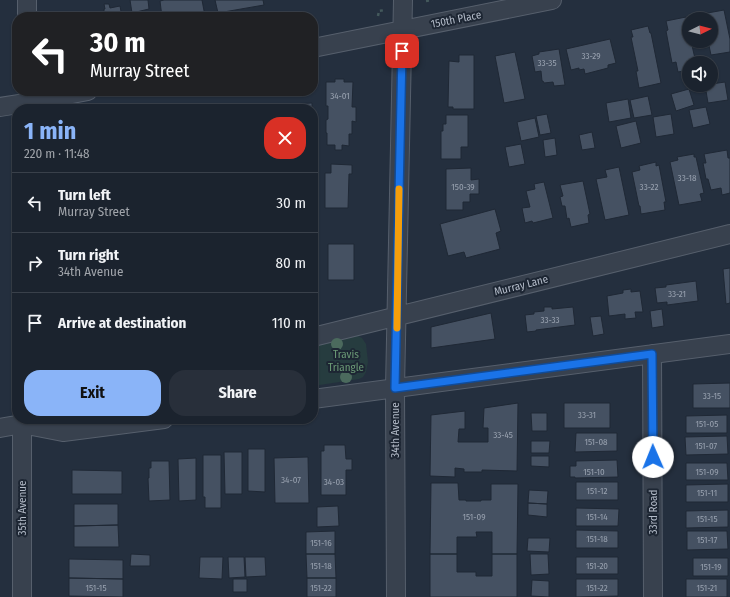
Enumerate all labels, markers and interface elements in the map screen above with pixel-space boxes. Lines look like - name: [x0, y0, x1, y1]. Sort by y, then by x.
- street label: 150th Place: [430, 8, 482, 31]
- north arrow: [682, 12, 718, 48]
- map controls: [682, 12, 718, 92]
- text: 30 m: [90, 26, 146, 59]
- icon: left: [24, 28, 76, 80]
- pin: [385, 34, 419, 68]
- icon: arrive: [391, 40, 413, 62]
- house number: 33-29: [581, 51, 601, 61]
- button: sound: [682, 56, 718, 92]
- house number: 33-35: [537, 58, 557, 68]
- text: Murray Street: [90, 60, 189, 82]
- house number: 34-01: [330, 91, 350, 101]
- text: 1 min: [24, 117, 76, 145]
- button: close: [264, 117, 306, 159]
- text: 220 m · 11:48: [24, 146, 90, 161]
- house number: 33-18: [678, 173, 697, 183]
- house number: 150-39: [451, 182, 475, 192]
- house number: 33-22: [640, 182, 658, 192]
- text: Turn left: [58, 186, 111, 204]
- icon: left: [24, 192, 46, 214]
- text: 30 m: [276, 194, 306, 212]
- text: Murray Street: [58, 204, 130, 219]
- text: Turn right: [58, 246, 119, 264]
- icon: right: [24, 252, 46, 274]
- text: 80 m: [276, 254, 306, 272]
- text: 34th Avenue: [58, 264, 123, 279]
- street label: Murray Lane: [493, 273, 549, 298]
- house number: 33-21: [668, 289, 686, 299]
- icon: arrive: [24, 312, 46, 334]
- text: Arrive at destination: [58, 314, 186, 332]
- text: 110 m: [272, 314, 306, 332]
- house number: 33-33: [540, 315, 560, 325]
- park label: Travis Triangle: [328, 348, 364, 374]
- button: Exit: [24, 370, 161, 416]
- button: Share: [169, 370, 306, 416]
- house number: 33-15: [703, 391, 721, 401]
- street label: 34th Avenue: [389, 402, 402, 458]
- house number: 33-31: [578, 410, 596, 420]
- house number: 151-05: [696, 419, 718, 429]
- house number: 33-45: [493, 430, 513, 440]
- position arrow: [632, 436, 674, 478]
- house number: 151-08: [584, 437, 608, 447]
- house number: 151-07: [695, 441, 717, 451]
- house number: 151-10: [583, 467, 605, 477]
- house number: 151-09: [695, 467, 719, 477]
- house number: 34-07: [281, 475, 301, 485]
- house number: 34-03: [324, 477, 344, 487]
- street label: 35th Avenue: [16, 481, 29, 535]
- house number: 151-12: [587, 486, 607, 496]
- house number: 151-11: [697, 488, 717, 498]
- street label: 33rd Road: [647, 490, 660, 534]
- house number: 151-09: [462, 512, 486, 522]
- house number: 151-14: [586, 512, 608, 522]
- house number: 151-15: [696, 514, 718, 524]
- house number: 151-18: [586, 534, 608, 544]
- house number: 151-17: [697, 535, 718, 545]
- house number: 151-16: [310, 538, 332, 548]
- house number: 151-18: [310, 561, 332, 571]
- house number: 151-20: [586, 561, 608, 571]
- house number: 151-19: [700, 562, 722, 572]
- house number: 151-15: [85, 583, 107, 593]
- house number: 151-22: [310, 583, 332, 593]
- house number: 151-22: [586, 583, 608, 593]
- house number: 151-21: [697, 583, 717, 593]

